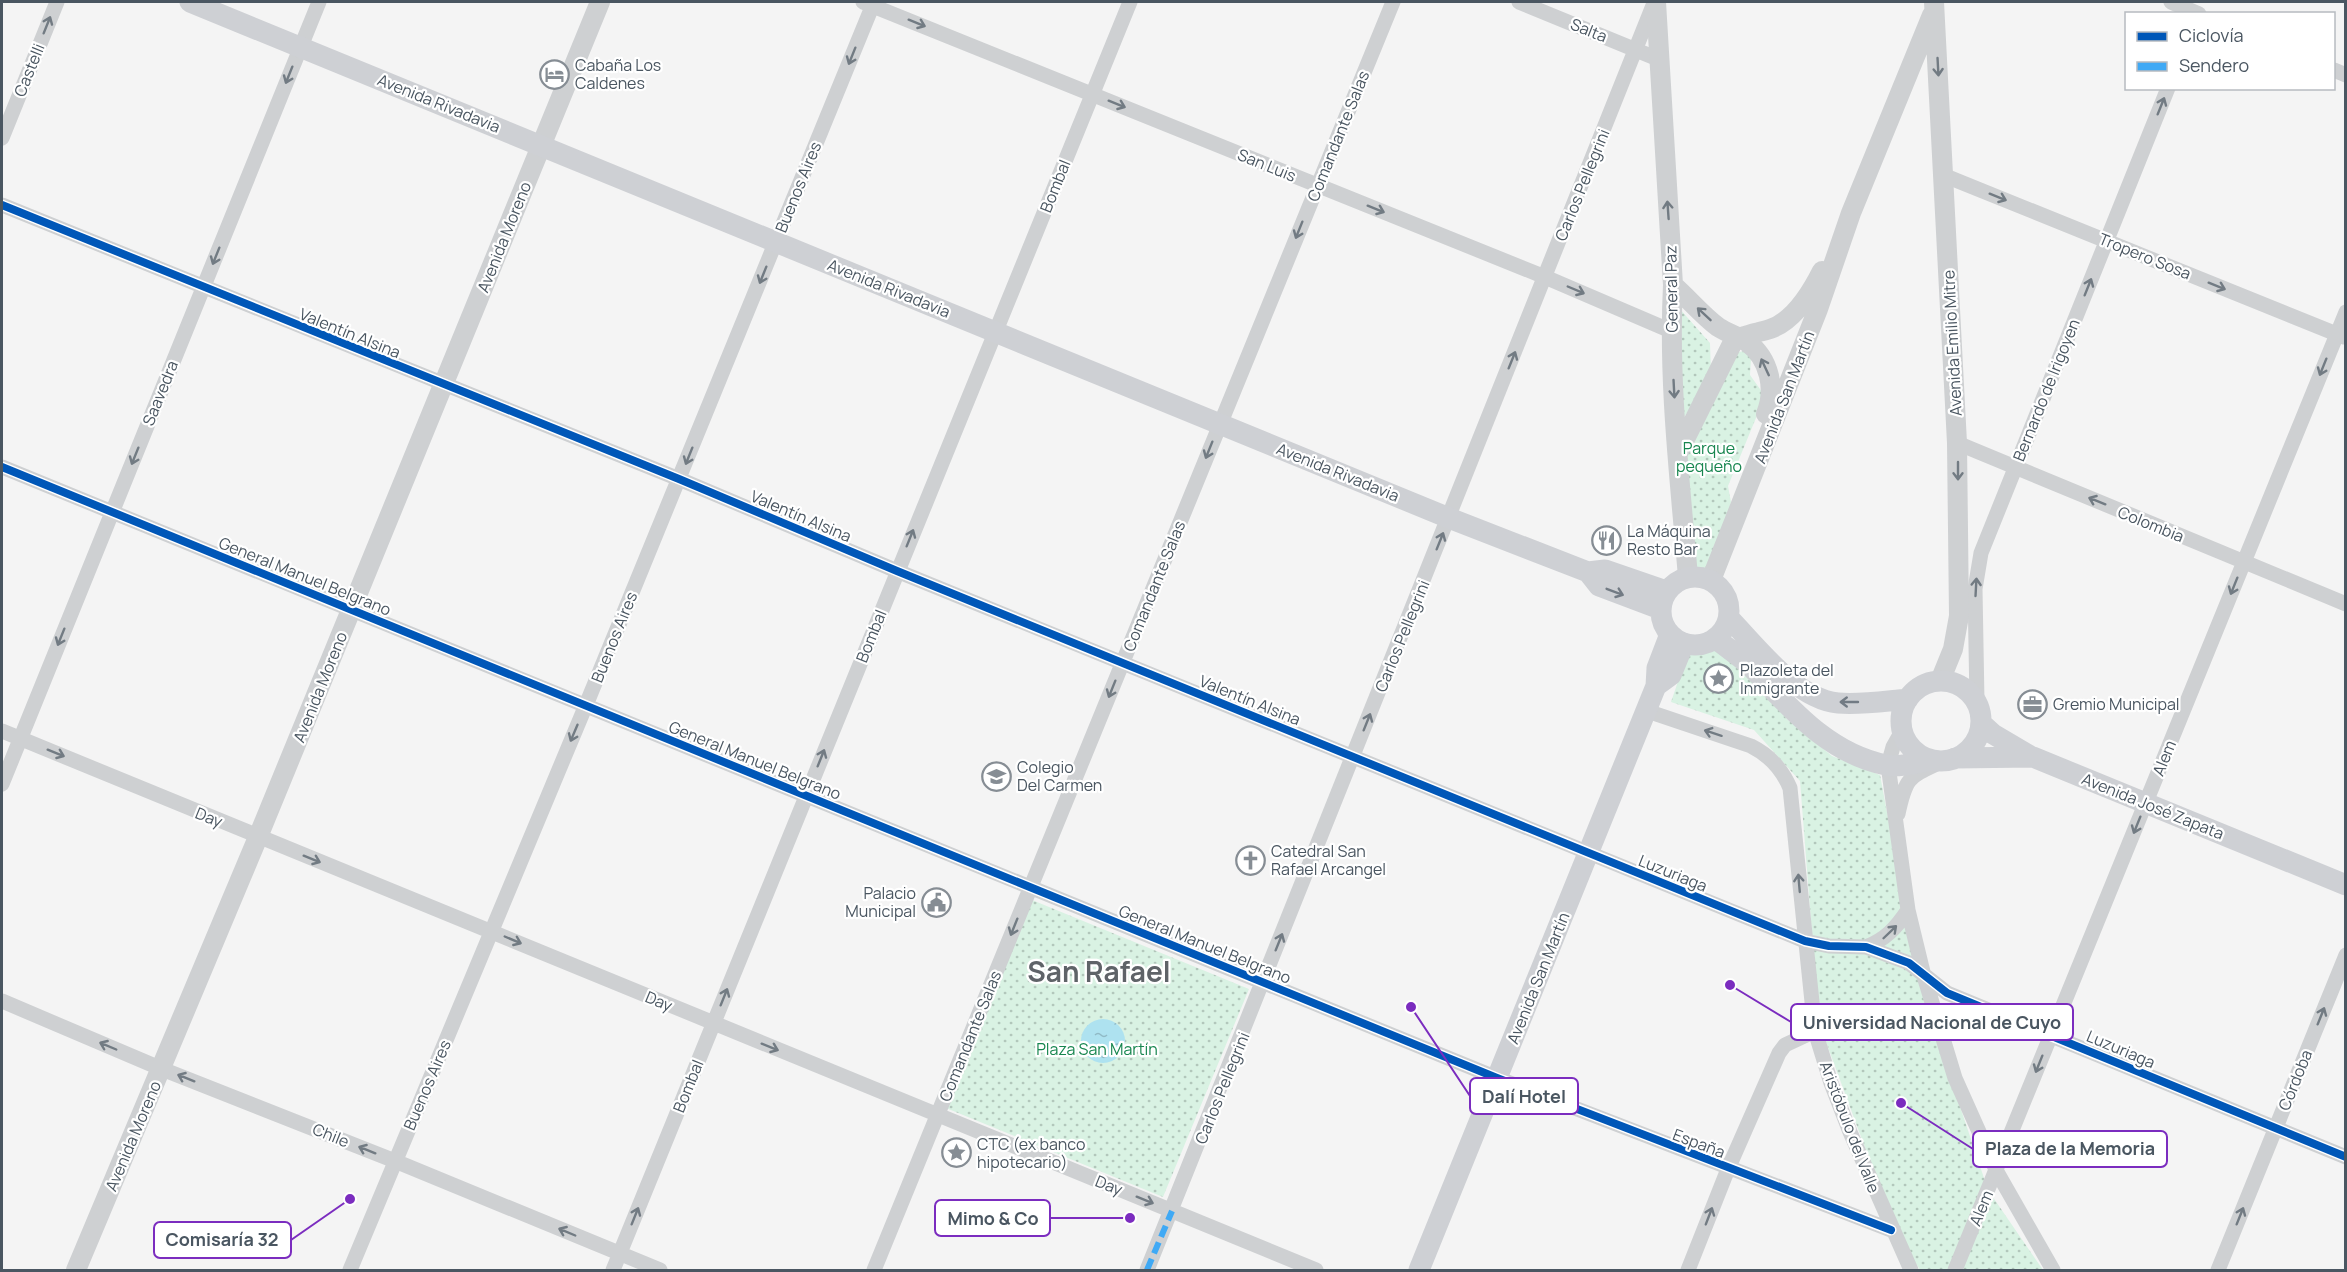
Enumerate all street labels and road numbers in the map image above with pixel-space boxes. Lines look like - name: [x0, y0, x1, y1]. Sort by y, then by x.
- street label: Salta: [1567, 13, 1611, 47]
- street label: Castelli: [8, 40, 50, 100]
- street label: Comandante Salas: [1302, 67, 1374, 205]
- street label: Avenida Rivadavia: [374, 68, 504, 138]
- street label: Carlos Pellegrini: [1550, 126, 1614, 244]
- street label: Buenos Aires: [770, 138, 826, 236]
- street label: San Luis: [1234, 143, 1300, 187]
- street label: Bombal: [1035, 156, 1075, 216]
- street label: Avenida Moreno: [472, 178, 536, 296]
- street label: Tropero Sosa: [2096, 228, 2194, 284]
- street label: General Paz: [1659, 245, 1683, 333]
- street label: Avenida Rivadavia: [824, 253, 954, 323]
- street label: Avenida Emilio Mitre: [1937, 269, 1967, 417]
- street label: Valentín Alsina: [296, 303, 404, 363]
- street label: Bernardo de Irigoyen: [2007, 316, 2085, 464]
- street label: Avenida San Martín: [1749, 328, 1819, 466]
- street label: Saavedra: [137, 357, 183, 429]
- street label: Avenida Rivadavia: [1273, 437, 1403, 507]
- street label: Valentín Alsina: [747, 485, 855, 547]
- street label: Colombia: [2115, 501, 2187, 547]
- street label: Comandante Salas: [1118, 517, 1190, 655]
- street label: General Manuel Belgrano: [216, 531, 394, 621]
- street label: Carlos Pellegrini: [1370, 577, 1434, 695]
- street label: Buenos Aires: [586, 588, 642, 686]
- street label: Bombal: [851, 606, 891, 666]
- street label: Avenida Moreno: [288, 628, 352, 746]
- street label: Valentín Alsina: [1196, 670, 1304, 730]
- street label: General Manuel Belgrano: [666, 715, 844, 805]
- street label: Alem: [2147, 737, 2181, 779]
- street label: Avenida José Zapata: [2079, 767, 2227, 845]
- street label: Day: [192, 802, 226, 833]
- street label: Luzuriaga: [1635, 849, 1711, 897]
- street label: General Manuel Belgrano: [1116, 899, 1294, 989]
- street label: Avenida San Martín: [1501, 909, 1575, 1047]
- street label: Comandante Salas: [934, 967, 1006, 1105]
- street label: Day: [642, 985, 677, 1017]
- street label: Luzuriaga: [2083, 1025, 2159, 1073]
- street label: Carlos Pellegrini: [1190, 1029, 1254, 1147]
- street label: Buenos Aires: [398, 1036, 456, 1134]
- street label: Córdoba: [2273, 1046, 2317, 1114]
- street label: Bombal: [668, 1056, 708, 1116]
- street label: Aristóbulo del Valle: [1815, 1058, 1885, 1196]
- street label: Avenida Moreno: [100, 1077, 166, 1195]
- street label: Chile: [309, 1118, 353, 1152]
- street label: España: [1670, 1123, 1728, 1163]
- street label: Day: [1092, 1170, 1126, 1201]
- street label: Alem: [1964, 1187, 1998, 1229]

